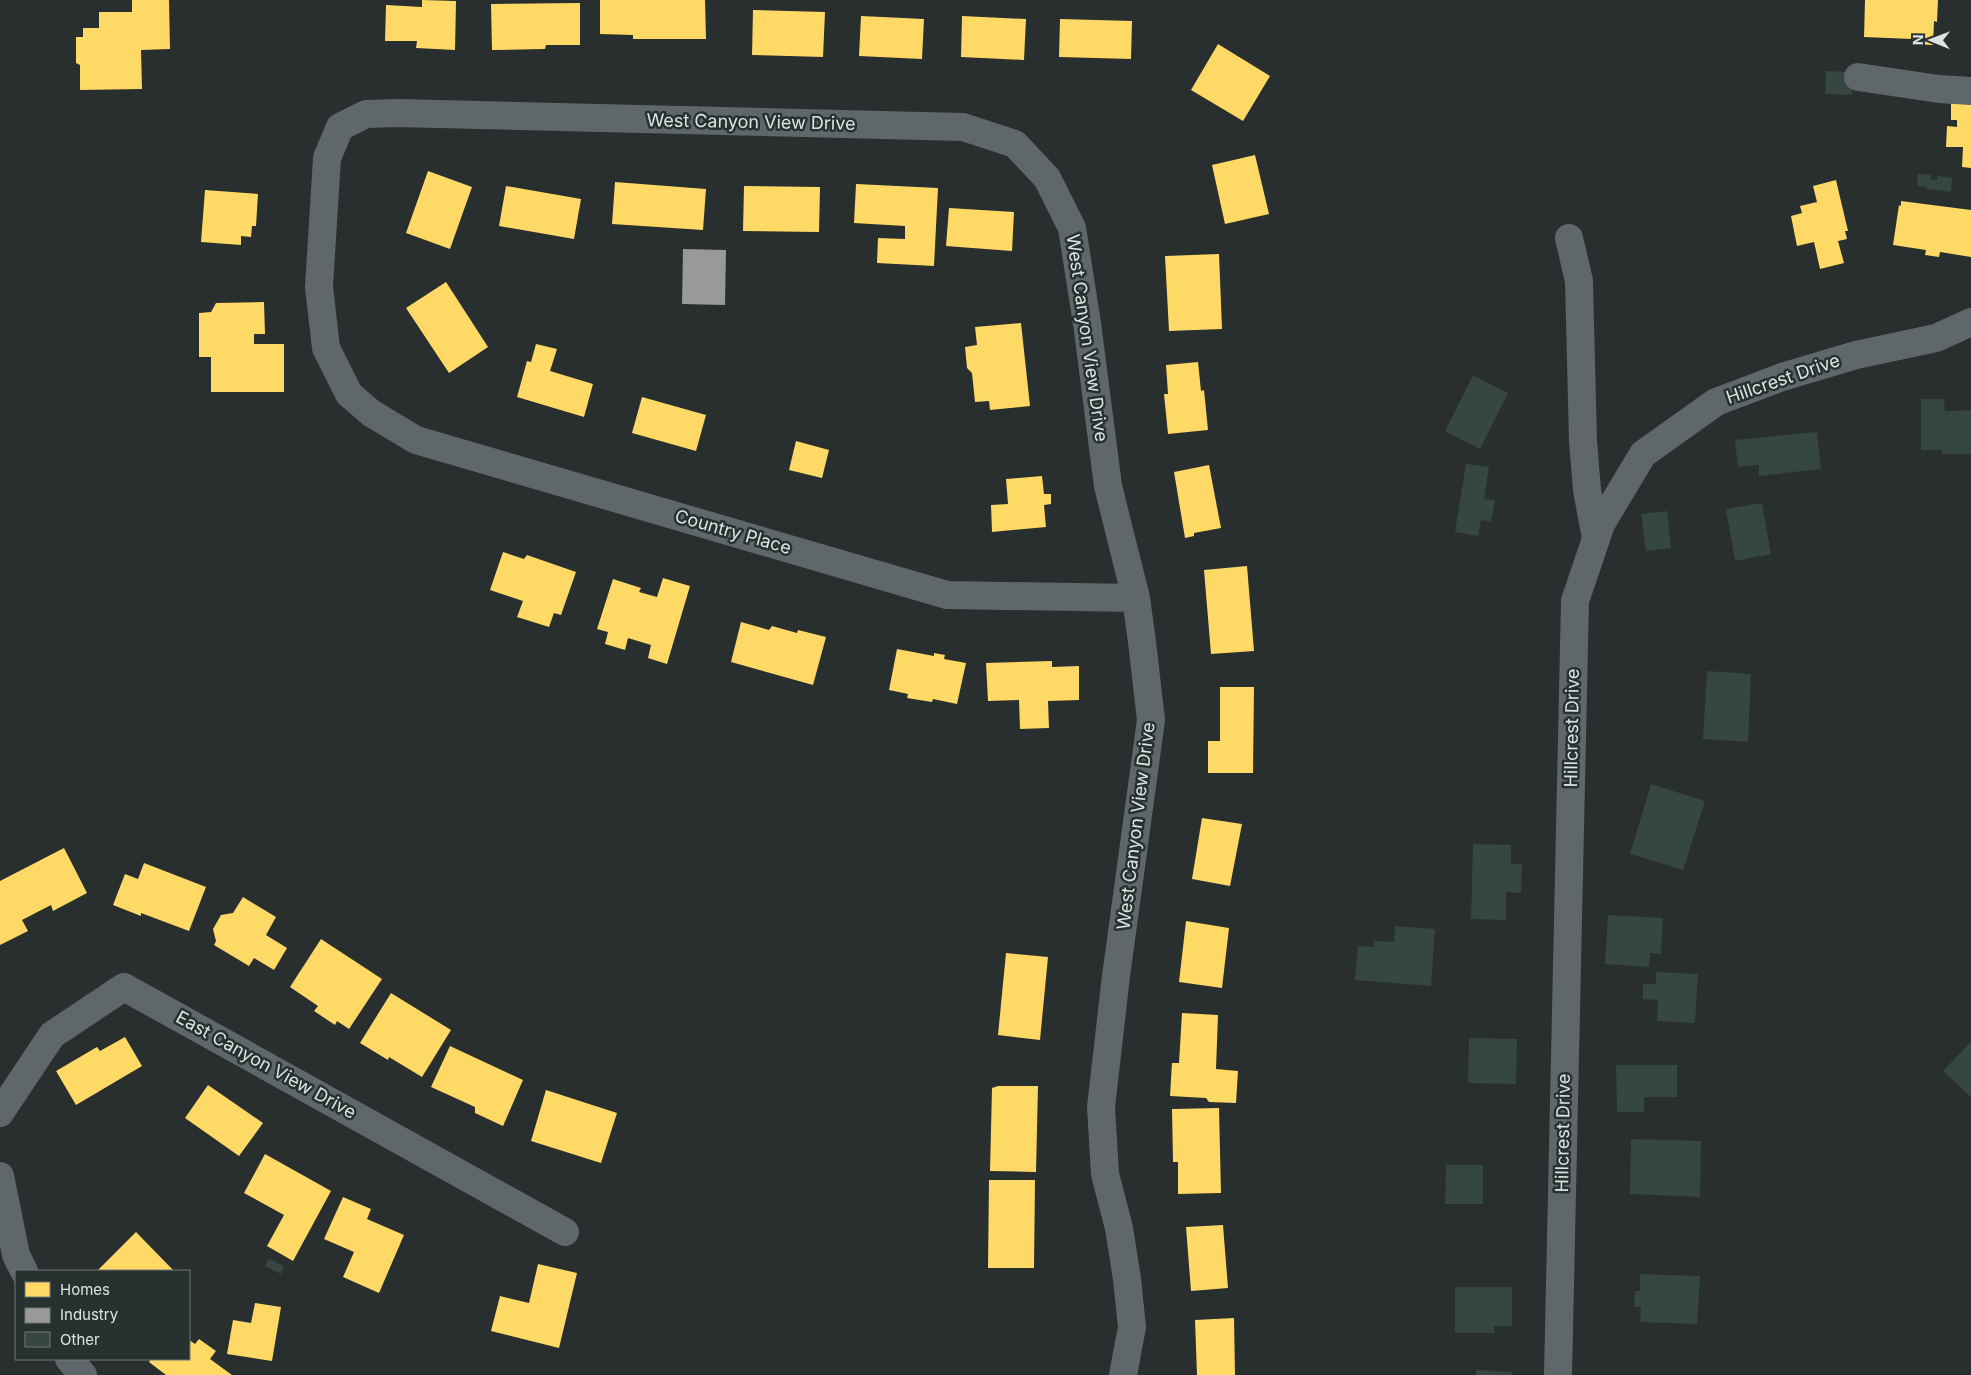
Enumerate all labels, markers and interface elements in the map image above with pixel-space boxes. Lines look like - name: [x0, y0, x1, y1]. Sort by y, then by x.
- north arrow: [1906, 15, 1956, 65]
- text: N: [1909, 34, 1926, 45]
- street label: West Canyon View Drive: [646, 109, 856, 134]
- street label: West Canyon View Drive: [1063, 233, 1112, 443]
- street label: Hillcrest Drive: [1723, 349, 1842, 408]
- street label: Country Place: [673, 505, 794, 558]
- street label: Hillcrest Drive: [1560, 668, 1583, 788]
- street label: West Canyon View Drive: [1112, 721, 1159, 931]
- street label: East Canyon View Drive: [173, 1006, 360, 1123]
- street label: Hillcrest Drive: [1551, 1073, 1574, 1193]
- legend: [15, 1270, 190, 1360]
- text: Homes: [60, 1280, 110, 1299]
- text: Industry: [60, 1305, 119, 1324]
- text: Other: [60, 1330, 100, 1349]

